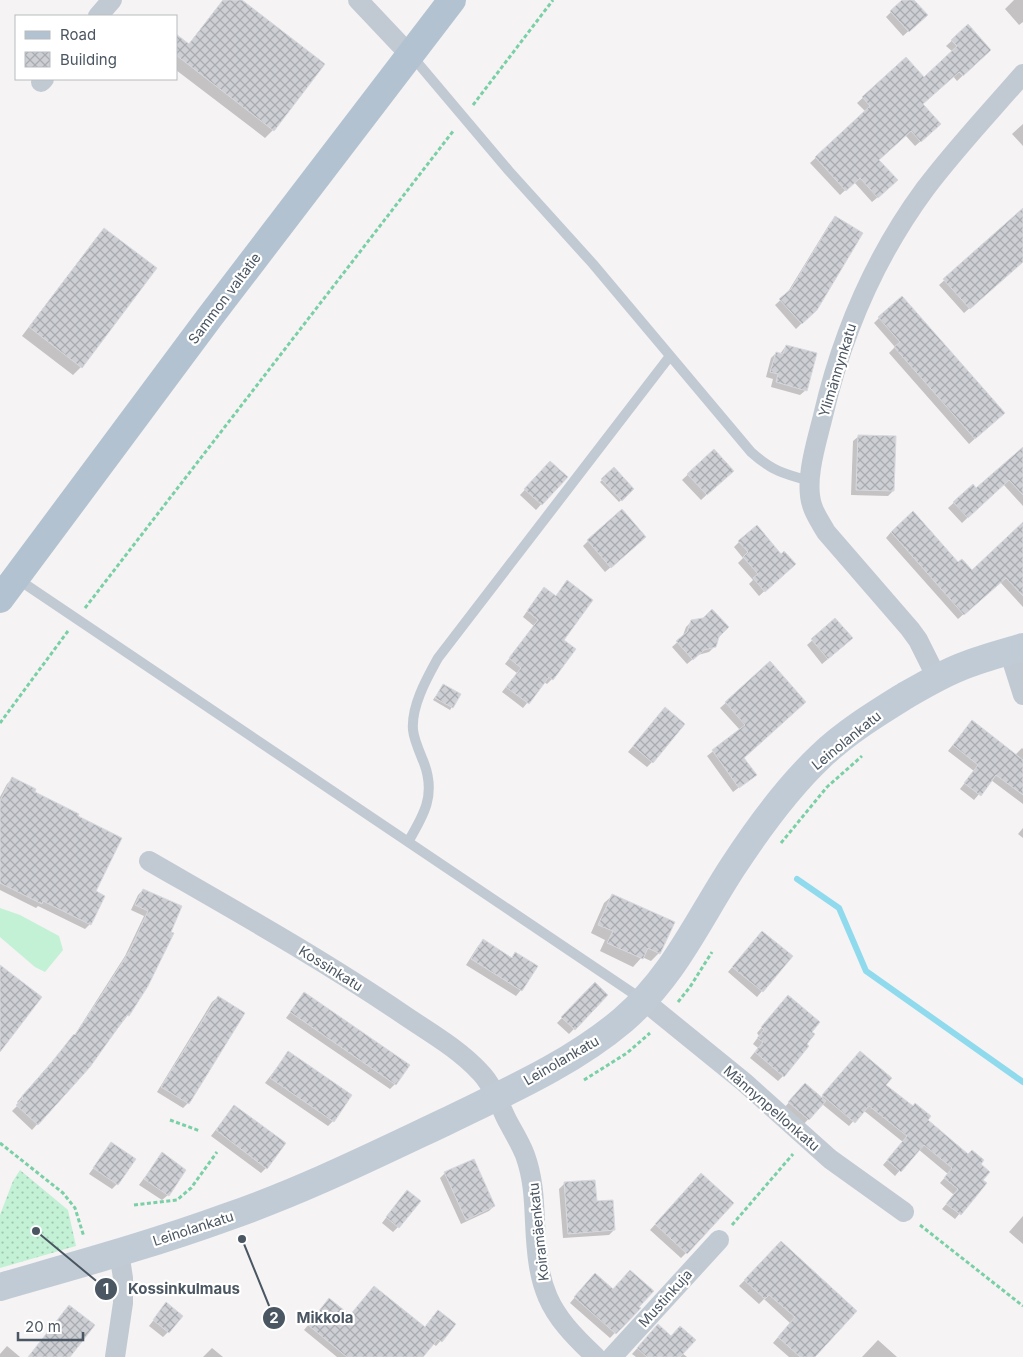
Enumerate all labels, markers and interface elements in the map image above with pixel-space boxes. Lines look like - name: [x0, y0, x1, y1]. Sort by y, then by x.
- legend: [15, 15, 178, 80]
- text: Road: [60, 25, 96, 44]
- text: Building: [60, 50, 117, 69]
- street label: Sammon valtatie: [184, 249, 264, 347]
- street label: Ylimännynkatu: [815, 321, 859, 419]
- street label: Leinolankatu: [808, 707, 884, 773]
- street label: Kossinkatu: [296, 942, 366, 994]
- street label: Leinolankatu: [520, 1032, 602, 1088]
- street label: Männynpellonkatu: [721, 1062, 823, 1154]
- street label: Koiramäenkatu: [524, 1182, 552, 1282]
- street label: Leinolankatu: [150, 1207, 236, 1249]
- street label: Mustinkuja: [635, 1266, 695, 1330]
- callout: Kossinkulmaus: [93, 1274, 250, 1304]
- text: 1: [103, 1279, 109, 1298]
- text: Kossinkulmaus: [128, 1279, 240, 1298]
- callout: Mikkola: [262, 1303, 364, 1333]
- text: 2: [269, 1308, 279, 1327]
- text: Mikkola: [296, 1308, 354, 1327]
- scale bar: [18, 1310, 82, 1342]
- text: 20 m: [25, 1317, 61, 1336]

